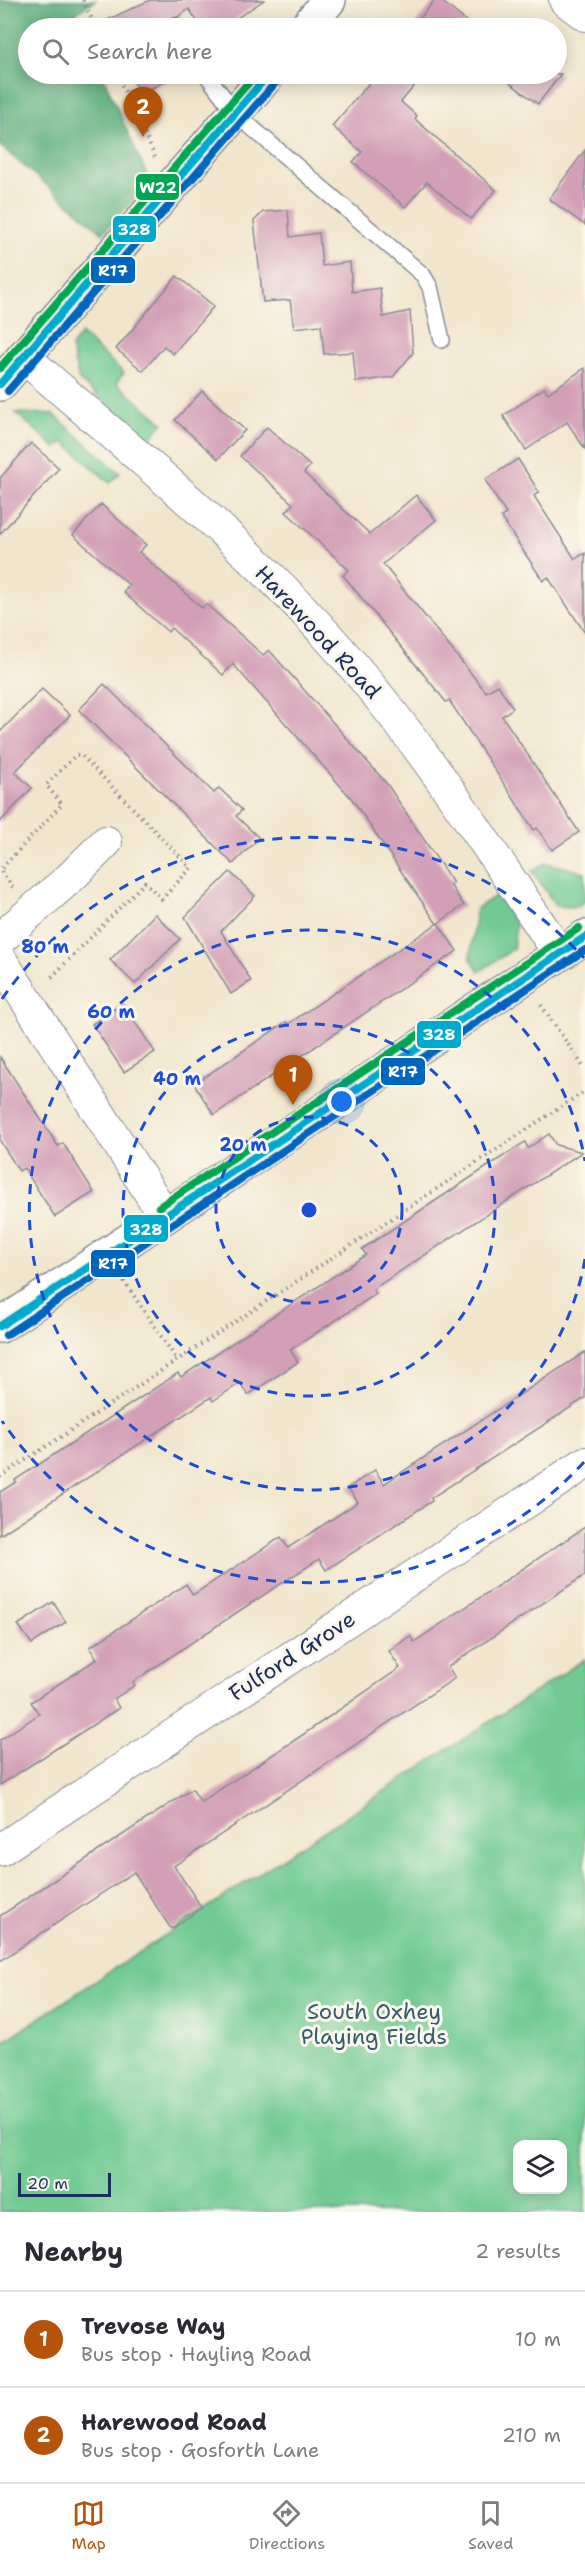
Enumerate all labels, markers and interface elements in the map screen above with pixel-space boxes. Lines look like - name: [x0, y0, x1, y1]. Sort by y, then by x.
- search box: [18, 18, 567, 84]
- icon: search: [39, 35, 72, 68]
- text: Search here: [87, 37, 213, 66]
- pin: 2: [124, 88, 162, 137]
- line badge: W22: [135, 173, 180, 201]
- text: W22: [139, 177, 177, 198]
- line badge: 328: [112, 215, 157, 243]
- text: 328: [118, 219, 150, 240]
- line badge: R17: [90, 256, 136, 284]
- text: R17: [98, 260, 128, 281]
- street label: Harewood Road: [248, 559, 388, 705]
- text: 80 m: [21, 935, 69, 959]
- text: 60 m: [87, 1000, 135, 1024]
- line badge: 328: [416, 1020, 462, 1049]
- text: 328: [423, 1024, 455, 1045]
- pin: 1: [274, 1056, 312, 1105]
- line badge: R17: [380, 1057, 426, 1086]
- text: R17: [388, 1061, 418, 1082]
- text: 40 m: [153, 1067, 201, 1091]
- your location: [327, 1087, 356, 1116]
- text: 20 m: [219, 1133, 267, 1157]
- centre of rings: [299, 1200, 319, 1220]
- line badge: 328: [123, 1214, 169, 1243]
- text: 328: [130, 1219, 162, 1240]
- line badge: R17: [90, 1249, 136, 1278]
- text: R17: [98, 1253, 128, 1274]
- street label: Fulford Grove: [223, 1604, 361, 1708]
- park label: South Oxhey Playing Fields: [301, 1997, 447, 2051]
- map controls: [513, 2140, 567, 2194]
- button: layers: [513, 2140, 567, 2194]
- scale bar: [18, 2170, 111, 2198]
- text: 20 m: [27, 2173, 68, 2194]
- text: Nearby: [24, 2234, 123, 2269]
- text: 2 results: [475, 2238, 561, 2264]
- text: Trevose Way: [81, 2312, 225, 2341]
- text: 1: [39, 2326, 48, 2352]
- text: 10 m: [515, 2326, 561, 2352]
- text: Bus stop · Hayling Road: [81, 2341, 312, 2367]
- text: Harewood Road: [81, 2408, 267, 2437]
- text: 2: [37, 2422, 51, 2448]
- text: 210 m: [502, 2422, 561, 2448]
- text: Bus stop · Gosforth Lane: [81, 2437, 319, 2463]
- tab: Map: [72, 2497, 106, 2554]
- tab: Directions: [249, 2497, 325, 2554]
- tab: Saved: [468, 2497, 514, 2554]

